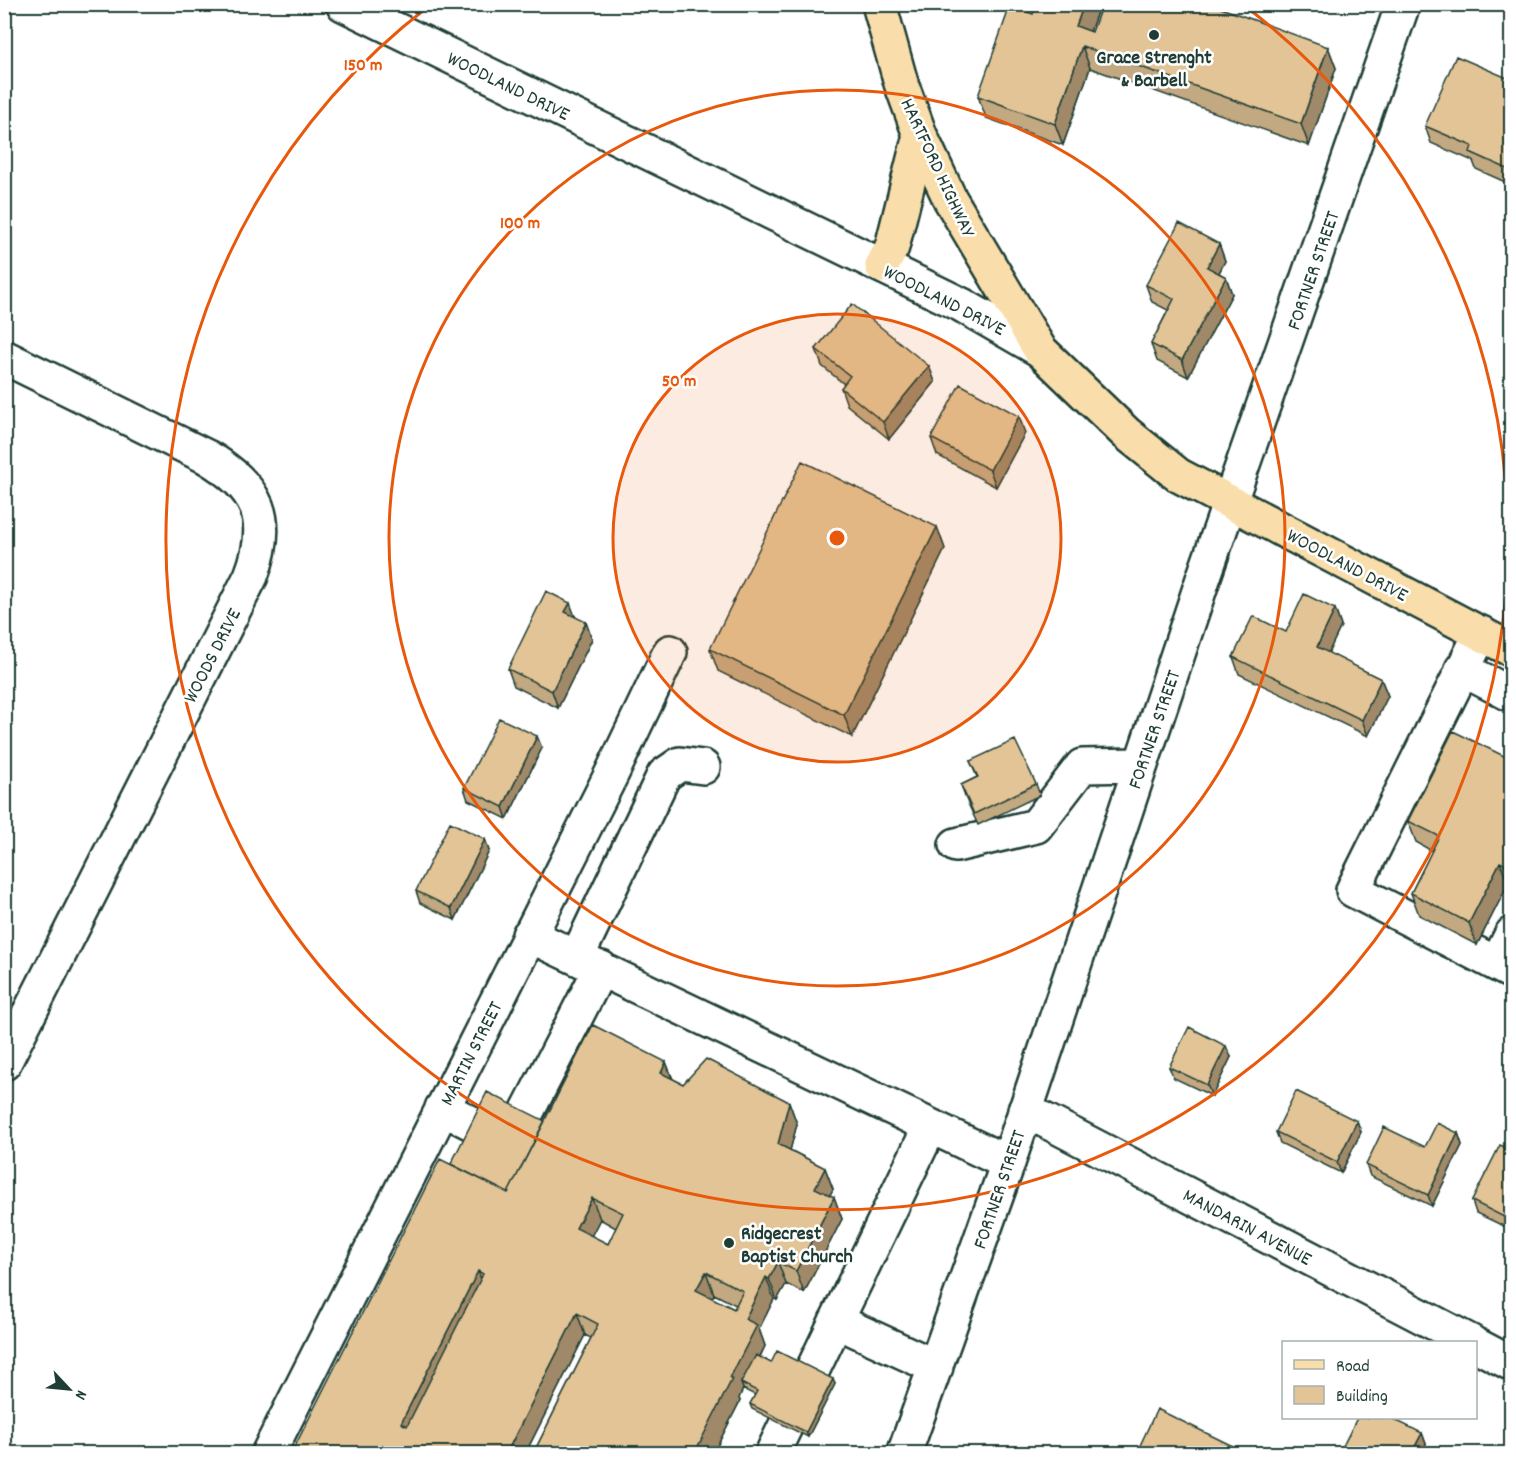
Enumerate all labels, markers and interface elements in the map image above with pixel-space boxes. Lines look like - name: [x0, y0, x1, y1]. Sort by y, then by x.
- marker: Grace Strenght & Barbell: [1147, 28, 1161, 42]
- place label: Grace Strenght & Barbell: [1096, 45, 1212, 96]
- street label: WOODLAND DRIVE: [442, 46, 574, 130]
- text: 150 m: [344, 54, 382, 79]
- street label: HARTFORD HIGHWAY: [892, 94, 981, 243]
- street label: FORTNER STREET: [1281, 208, 1348, 334]
- text: 100 m: [500, 212, 540, 237]
- street label: WOODLAND DRIVE: [878, 259, 1010, 344]
- text: 50 m: [662, 370, 696, 395]
- street label: WOODLAND DRIVE: [1281, 523, 1412, 610]
- centre of rings: [827, 528, 847, 548]
- street label: WOODS DRIVE: [178, 604, 250, 709]
- street label: FORTNER STREET: [1122, 667, 1189, 793]
- street label: MARTIN STREET: [434, 997, 511, 1111]
- street label: FORTNER STREET: [967, 1127, 1034, 1253]
- street label: MANDARIN AVENUE: [1177, 1183, 1316, 1274]
- place label: Ridgecrest Baptist Church: [741, 1221, 853, 1272]
- marker: Ridgecrest Baptist Church: [722, 1236, 736, 1250]
- legend: [1282, 1341, 1477, 1419]
- text: Road: [1336, 1355, 1370, 1380]
- north arrow: [39, 1359, 99, 1419]
- text: Building: [1336, 1385, 1388, 1410]
- text: N: [68, 1386, 92, 1403]

